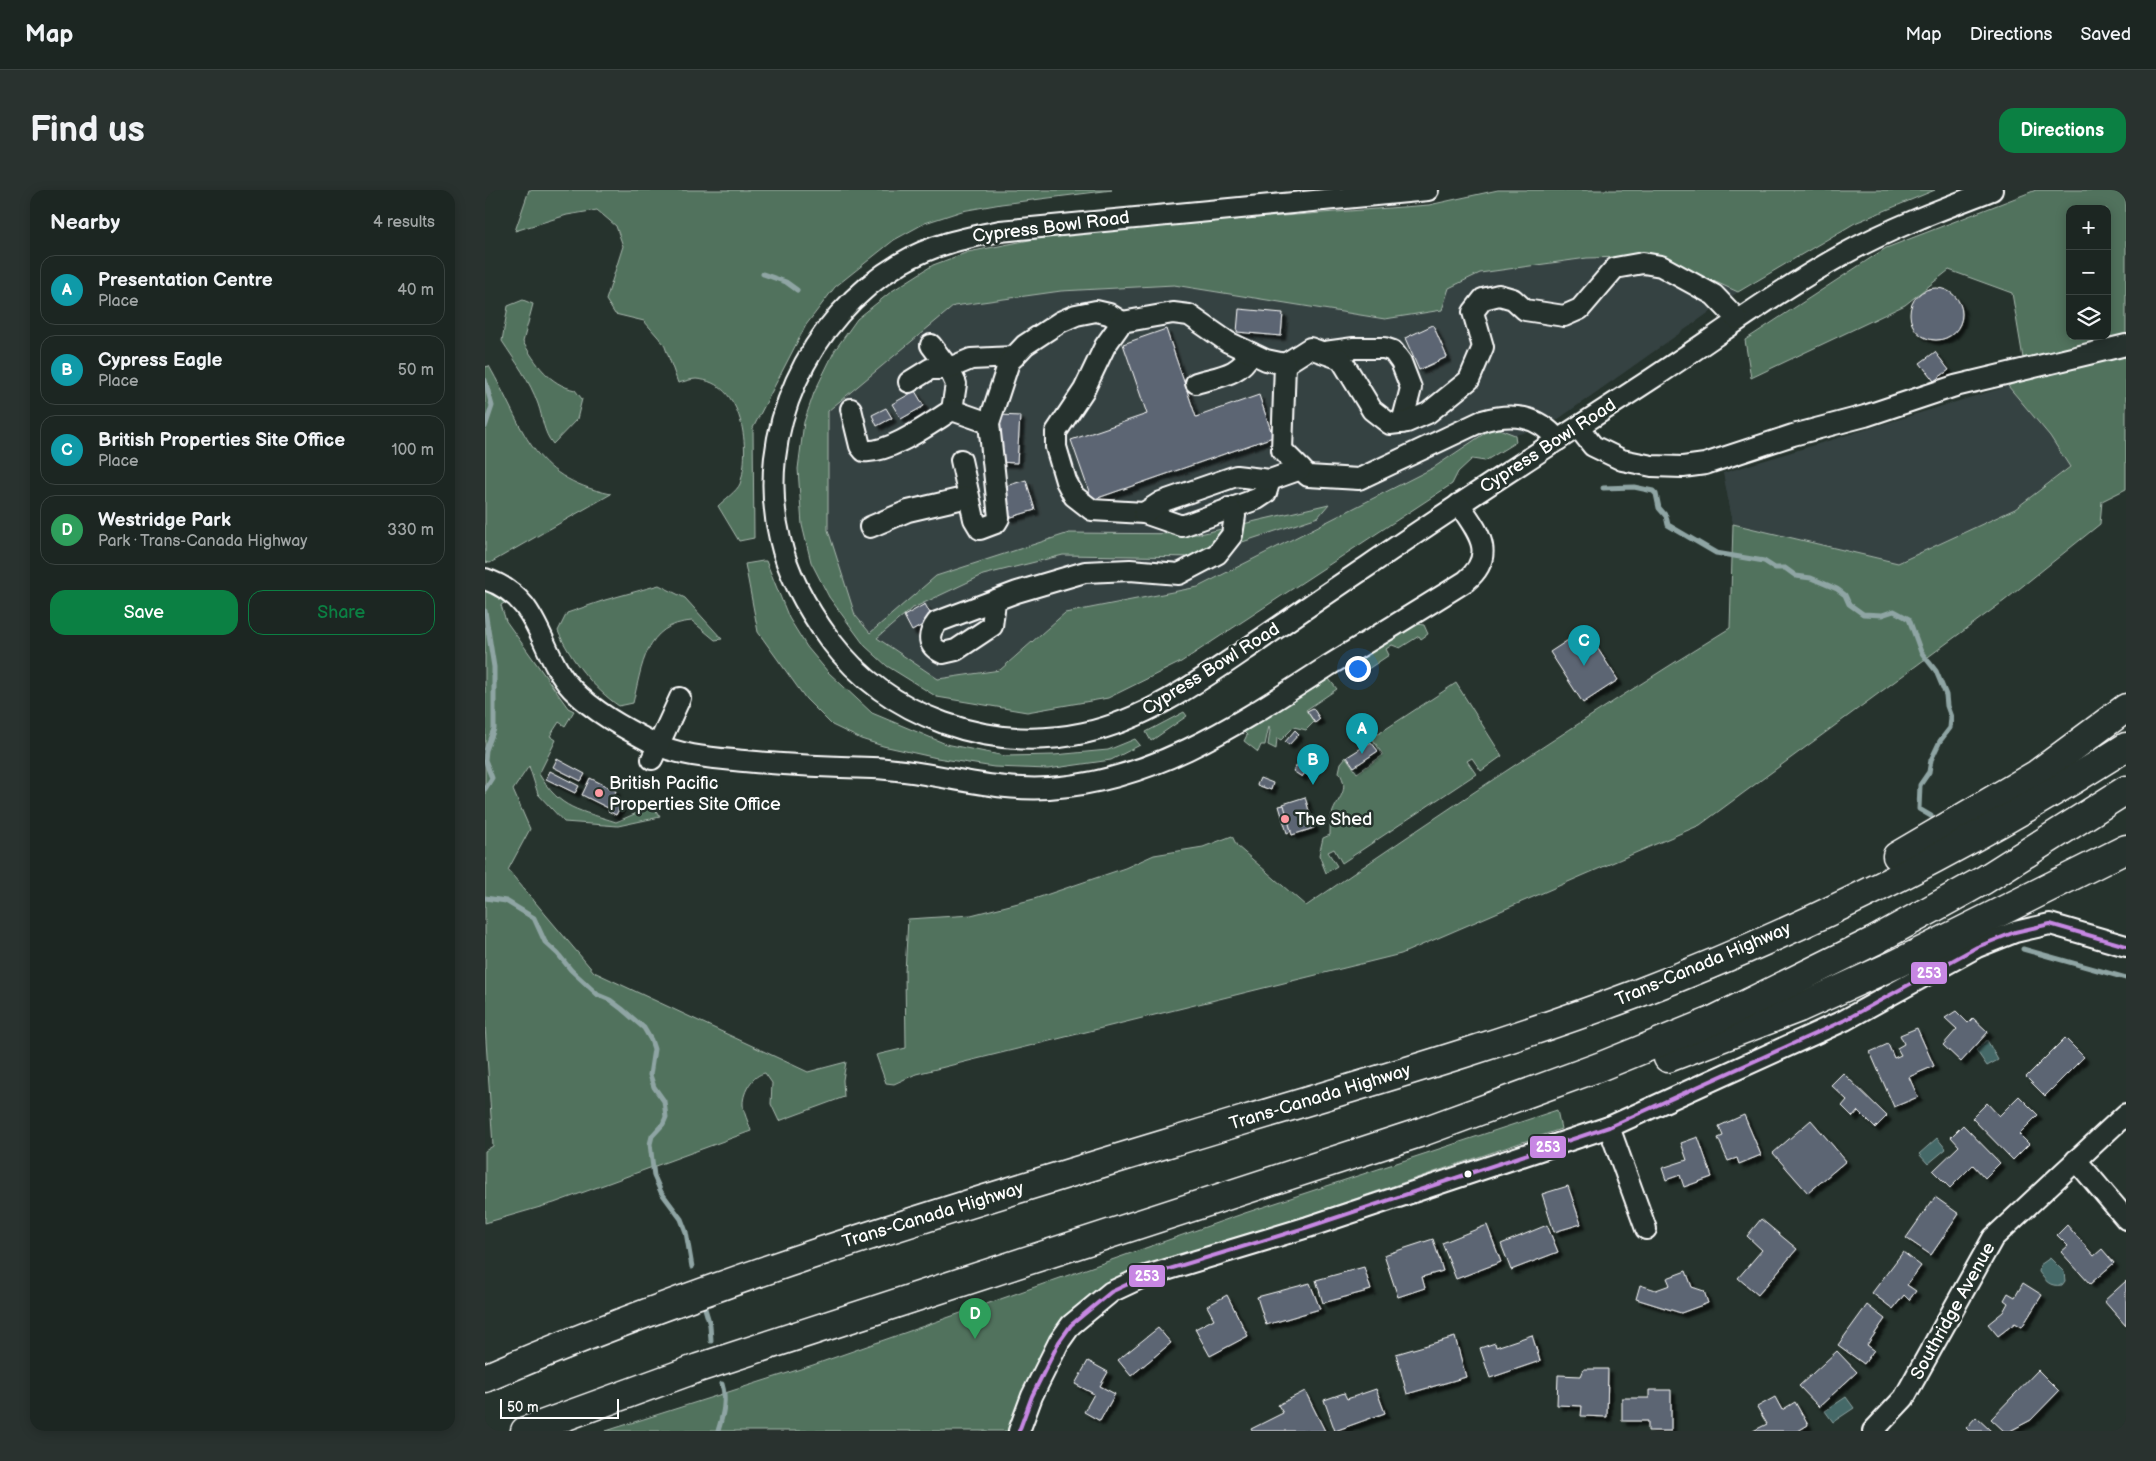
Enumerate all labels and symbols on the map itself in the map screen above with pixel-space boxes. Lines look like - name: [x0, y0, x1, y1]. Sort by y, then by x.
- street label: Cypress Bowl Road: [971, 207, 1131, 247]
- street label: Cypress Bowl Road: [1476, 394, 1620, 498]
- street label: Cypress Bowl Road: [1139, 618, 1283, 720]
- pin: C: [1568, 625, 1600, 666]
- your location: [1345, 656, 1371, 682]
- pin: A: [1346, 713, 1378, 754]
- pin: B: [1297, 744, 1329, 785]
- place label: British Pacific Properties Site Office: [609, 773, 781, 815]
- marker: British Pacific Properties Site Office: [593, 787, 605, 799]
- place label: The Shed: [1295, 809, 1372, 830]
- marker: The Shed: [1279, 813, 1291, 825]
- street label: Trans-Canada Highway: [1612, 917, 1795, 1010]
- line badge: 253: [1910, 961, 1948, 985]
- text: 253: [1917, 965, 1941, 982]
- street label: Trans-Canada Highway: [1227, 1059, 1414, 1135]
- line badge: 253: [1529, 1135, 1567, 1159]
- text: 253: [1536, 1139, 1560, 1156]
- unlabelled marker: [1463, 1169, 1473, 1179]
- street label: Trans-Canada Highway: [840, 1177, 1027, 1253]
- street label: Southridge Avenue: [1907, 1238, 2000, 1383]
- line badge: 253: [1128, 1264, 1166, 1288]
- text: 253: [1135, 1268, 1159, 1285]
- pin: D: [959, 1298, 991, 1339]
- scale bar: [500, 1396, 619, 1419]

